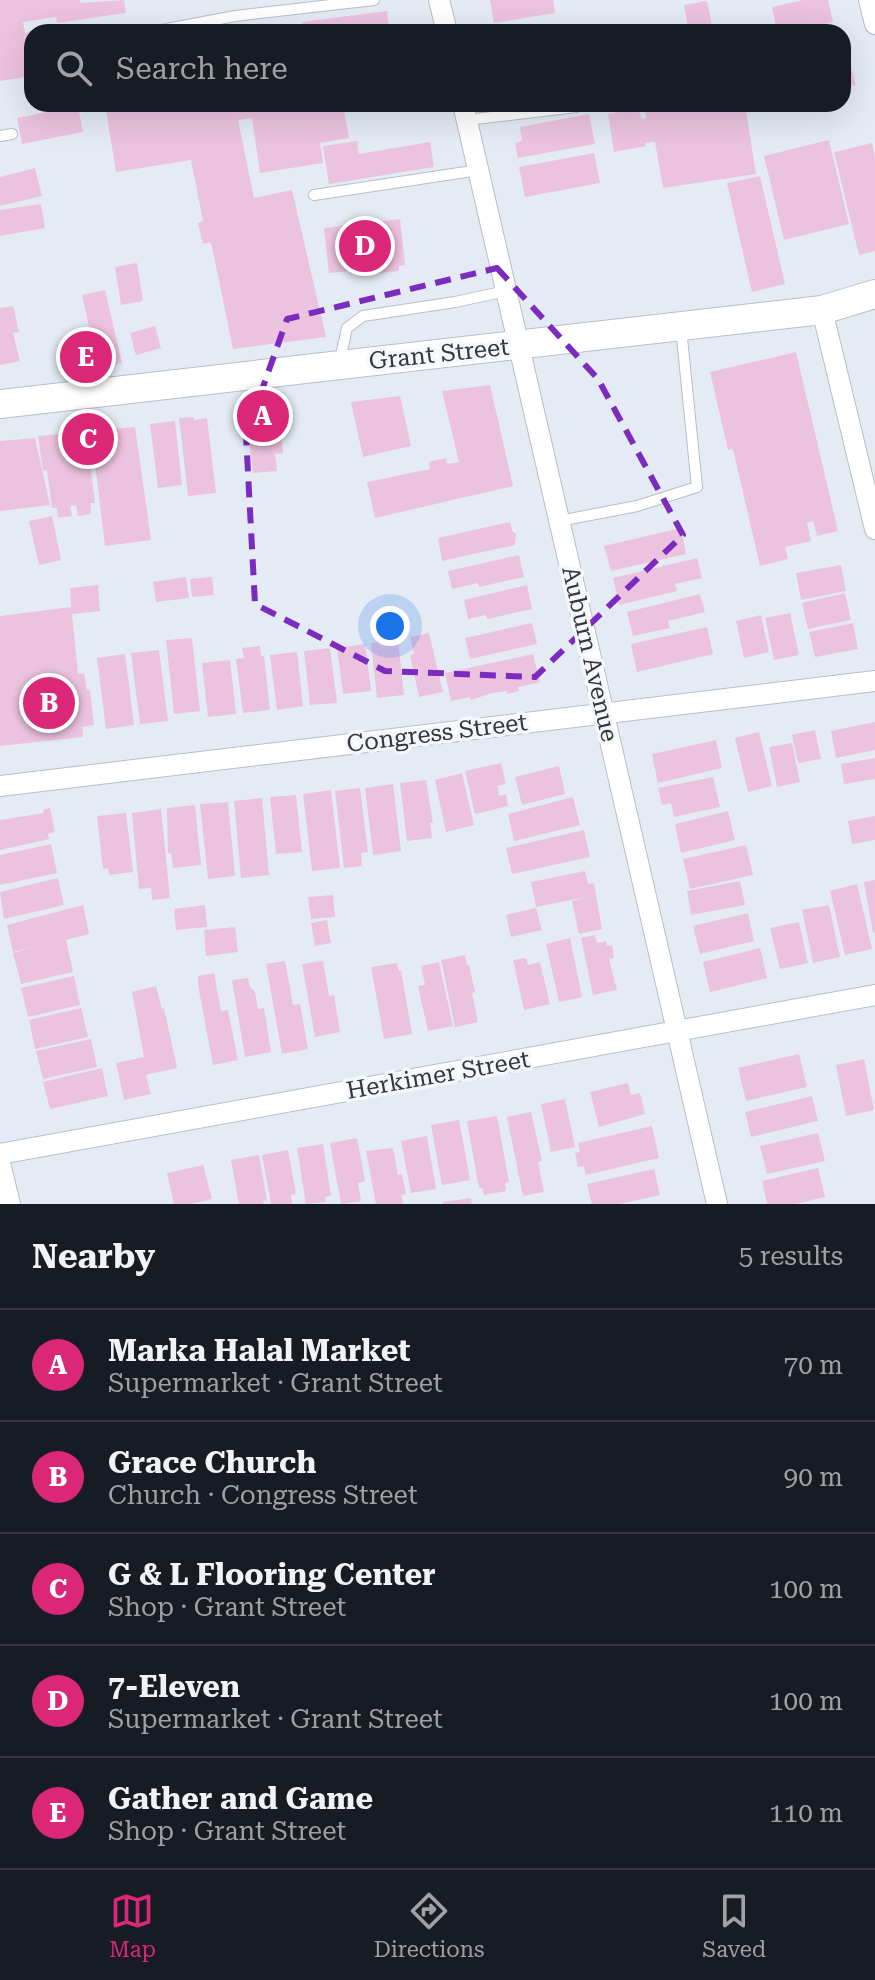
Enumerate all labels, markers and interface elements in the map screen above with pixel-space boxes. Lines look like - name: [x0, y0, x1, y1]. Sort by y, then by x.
- search box: [24, 24, 851, 112]
- icon: search: [52, 46, 96, 90]
- text: Search here: [116, 51, 288, 86]
- pin: D: [339, 216, 391, 276]
- pin: E: [60, 327, 112, 387]
- street label: Grant Street: [368, 333, 511, 375]
- pin: A: [237, 386, 289, 446]
- pin: C: [62, 409, 114, 469]
- street label: Auburn Avenue: [556, 563, 624, 745]
- your location: [370, 606, 410, 646]
- pin: B: [23, 673, 75, 733]
- street label: Congress Street: [345, 708, 529, 758]
- street label: Herkimer Street: [344, 1045, 532, 1105]
- text: Nearby: [32, 1236, 155, 1276]
- text: 5 results: [739, 1241, 843, 1271]
- text: Marka Halal Market: [108, 1333, 411, 1368]
- text: A: [49, 1350, 67, 1380]
- text: 70 m: [784, 1350, 843, 1380]
- text: Supermarket · Grant Street: [108, 1368, 443, 1398]
- text: Grace Church: [108, 1445, 316, 1480]
- text: B: [49, 1462, 67, 1492]
- text: 90 m: [784, 1462, 843, 1492]
- text: Church · Congress Street: [108, 1480, 418, 1510]
- text: G & L Flooring Center: [108, 1557, 436, 1592]
- text: C: [49, 1574, 67, 1604]
- text: 100 m: [769, 1574, 843, 1604]
- text: Shop · Grant Street: [108, 1592, 346, 1622]
- text: 7-Eleven: [108, 1669, 240, 1704]
- text: D: [48, 1686, 68, 1716]
- text: 100 m: [769, 1686, 843, 1716]
- text: Supermarket · Grant Street: [108, 1704, 443, 1734]
- text: Gather and Game: [108, 1781, 373, 1816]
- text: E: [50, 1798, 66, 1828]
- text: 110 m: [769, 1798, 843, 1828]
- text: Shop · Grant Street: [108, 1816, 346, 1846]
- tab: Map: [109, 1889, 156, 1962]
- tab: Directions: [374, 1889, 485, 1962]
- tab: Saved: [702, 1889, 766, 1962]

